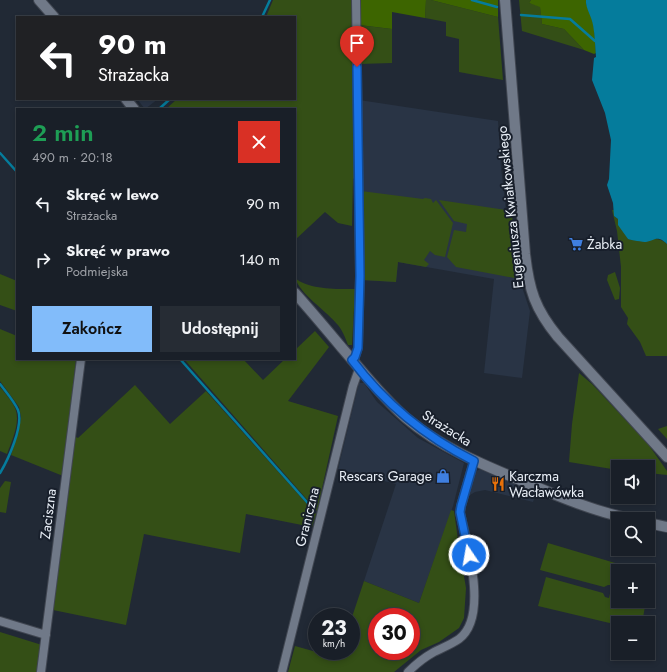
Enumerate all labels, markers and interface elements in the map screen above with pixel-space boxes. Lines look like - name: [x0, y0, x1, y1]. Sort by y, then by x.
- text: 90 m: [98, 24, 167, 65]
- pin: [340, 26, 374, 67]
- icon: left: [32, 32, 84, 84]
- icon: arrive: [346, 32, 368, 54]
- text: Strażacka: [98, 62, 169, 88]
- text: 2 min: [32, 115, 94, 150]
- button: close: [238, 121, 280, 163]
- street label: Eugeniusza Kwiatkowskiego: [491, 124, 528, 289]
- text: 490 m · 20:18: [32, 148, 113, 167]
- text: Skręć w lewo: [66, 184, 159, 206]
- icon: left: [32, 193, 54, 215]
- text: 90 m: [246, 193, 280, 215]
- text: Strażacka: [66, 206, 117, 225]
- place label: Żabka: [587, 234, 622, 254]
- supermarket icon: Żabka: [568, 236, 584, 252]
- text: Skręć w prawo: [66, 240, 170, 262]
- icon: right: [32, 249, 54, 271]
- text: 140 m: [239, 249, 280, 271]
- text: Podmiejska: [66, 262, 128, 281]
- button: Zakończ: [32, 306, 152, 352]
- button: Udostępnij: [160, 306, 280, 352]
- street label: Strażacka: [418, 405, 476, 451]
- map controls: [611, 460, 655, 660]
- button: sound: [611, 460, 655, 504]
- place label: Rescars Garage: [339, 466, 432, 486]
- place label: Karczma Wacławówka: [509, 466, 584, 502]
- shop icon: Rescars Garage: [435, 468, 451, 484]
- restaurant icon: Karczma Wacławówka: [490, 476, 506, 492]
- street label: Graniczna: [290, 485, 324, 549]
- street label: Zaciszna: [35, 488, 61, 540]
- button: search: [611, 512, 655, 556]
- position arrow: [448, 534, 490, 576]
- button: +: [611, 564, 655, 608]
- speed limit sign: 30: [368, 608, 420, 660]
- text: 23: [321, 614, 347, 643]
- button: −: [611, 616, 655, 660]
- text: km/h: [323, 636, 345, 651]

